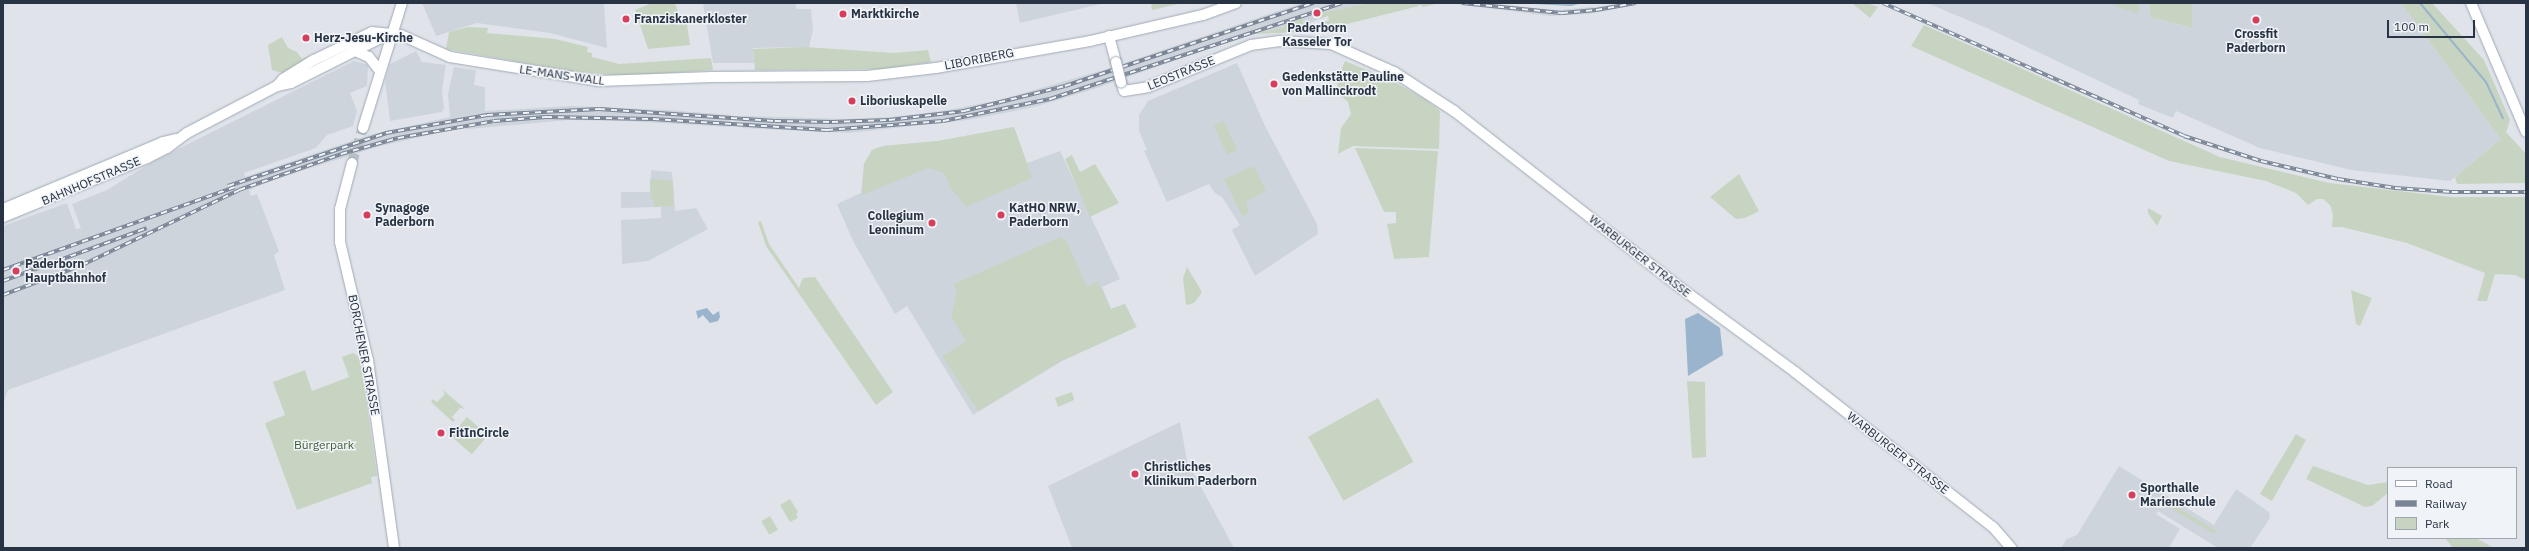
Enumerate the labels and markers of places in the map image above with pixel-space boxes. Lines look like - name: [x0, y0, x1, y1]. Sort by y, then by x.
- place label: Marktkirche: [851, 7, 919, 21]
- marker: Paderborn Kasseler Tor: [1311, 7, 1323, 19]
- marker: Marktkirche: [838, 9, 848, 19]
- place label: Franziskanerkloster: [634, 12, 747, 26]
- marker: Franziskanerkloster: [621, 14, 631, 24]
- marker: Crossfit Paderborn: [2251, 15, 2261, 25]
- place label: Paderborn Kasseler Tor: [1282, 21, 1352, 49]
- place label: Crossfit Paderborn: [2226, 27, 2286, 55]
- place label: Herz-Jesu-Kirche: [314, 31, 413, 45]
- marker: Herz-Jesu-Kirche: [301, 33, 311, 43]
- place label: Gedenkstätte Pauline von Mallinckrodt: [1282, 70, 1404, 98]
- marker: Gedenkstätte Pauline von Mallinckrodt: [1269, 79, 1279, 89]
- place label: Liboriuskapelle: [860, 94, 947, 108]
- marker: Liboriuskapelle: [847, 96, 857, 106]
- place label: Synagoge Paderborn: [375, 201, 434, 229]
- place label: KatHO NRW, Paderborn: [1009, 201, 1080, 229]
- place label: Collegium Leoninum: [868, 209, 924, 237]
- marker: Synagoge Paderborn: [362, 210, 372, 220]
- marker: KatHO NRW, Paderborn: [996, 210, 1006, 220]
- marker: Collegium Leoninum: [927, 218, 937, 228]
- place label: Paderborn Hauptbahnhof: [25, 257, 106, 285]
- marker: Paderborn Hauptbahnhof: [10, 265, 22, 277]
- place label: FitInCircle: [449, 426, 509, 440]
- marker: FitInCircle: [436, 428, 446, 438]
- place label: Christliches Klinikum Paderborn: [1144, 460, 1257, 488]
- marker: Christliches Klinikum Paderborn: [1129, 468, 1141, 480]
- place label: Sporthalle Marienschule: [2140, 481, 2216, 509]
- marker: Sporthalle Marienschule: [2127, 490, 2137, 500]

